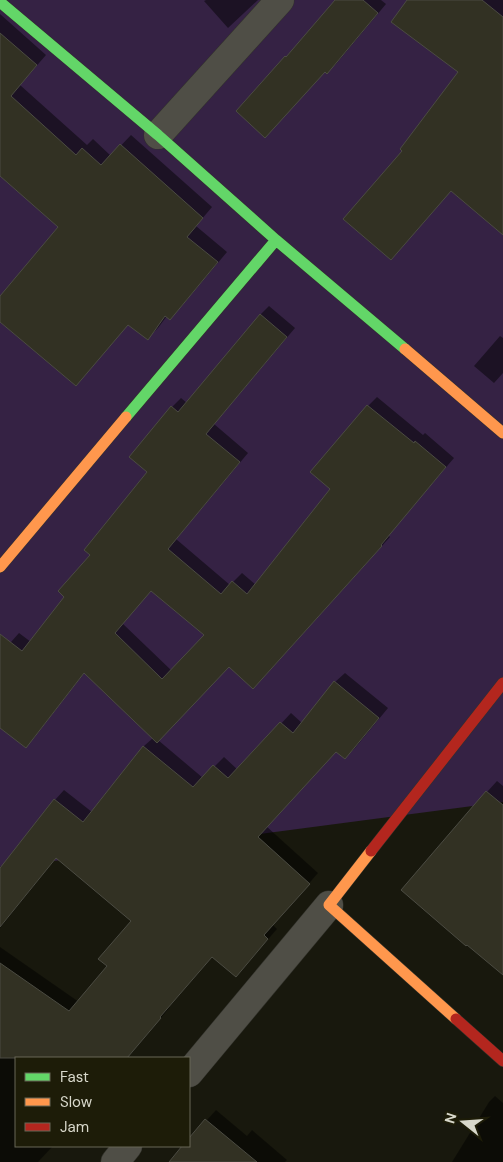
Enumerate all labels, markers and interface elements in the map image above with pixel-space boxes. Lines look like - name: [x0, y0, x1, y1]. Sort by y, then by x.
- legend: [15, 1057, 190, 1147]
- text: Fast: [60, 1067, 89, 1087]
- text: Slow: [60, 1092, 93, 1112]
- north arrow: [438, 1097, 488, 1147]
- text: N: [440, 1111, 461, 1126]
- text: Jam: [60, 1117, 89, 1137]

